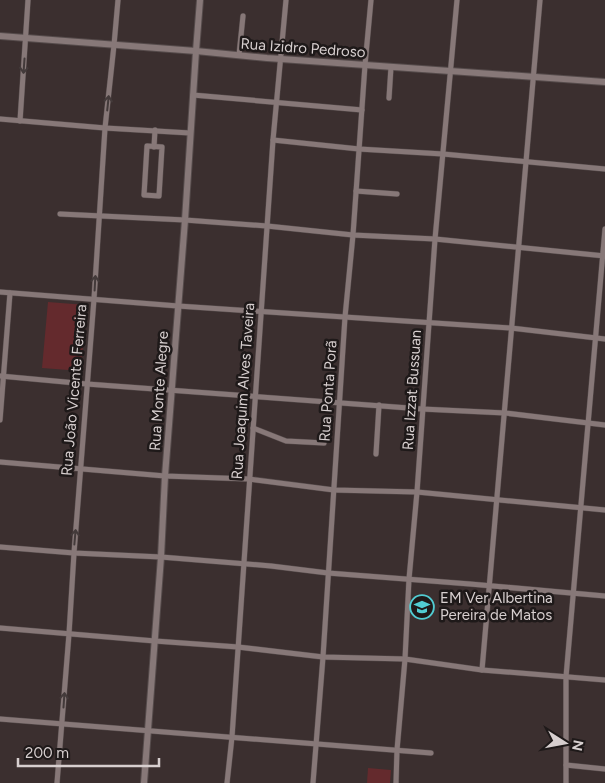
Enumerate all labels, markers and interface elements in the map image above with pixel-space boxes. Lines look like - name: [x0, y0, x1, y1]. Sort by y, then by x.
- street label: Rua Izidro Pedroso: [240, 35, 366, 61]
- one-way arrow: [19, 58, 28, 74]
- one-way arrow: [103, 96, 113, 112]
- one-way arrow: [91, 275, 100, 291]
- street label: Rua Joaquim Alves Taveira: [228, 302, 258, 480]
- street label: Rua João Vicente Ferreira: [58, 303, 90, 477]
- street label: Rua Izzat Bussuan: [399, 329, 425, 451]
- street label: Rua Monte Alegre: [146, 330, 172, 452]
- street label: Rua Ponta Porã: [315, 340, 341, 442]
- one-way arrow: [70, 530, 80, 546]
- place label: EM Ver Albertina Pereira de Matos: [440, 589, 553, 624]
- school or university icon: EM Ver Albertina Pereira de Matos: [409, 594, 435, 620]
- one-way arrow: [59, 692, 68, 708]
- north arrow: [540, 718, 590, 768]
- scale bar: [18, 736, 159, 768]
- text: N: [568, 738, 587, 752]
- text: 200 m: [25, 744, 69, 762]

